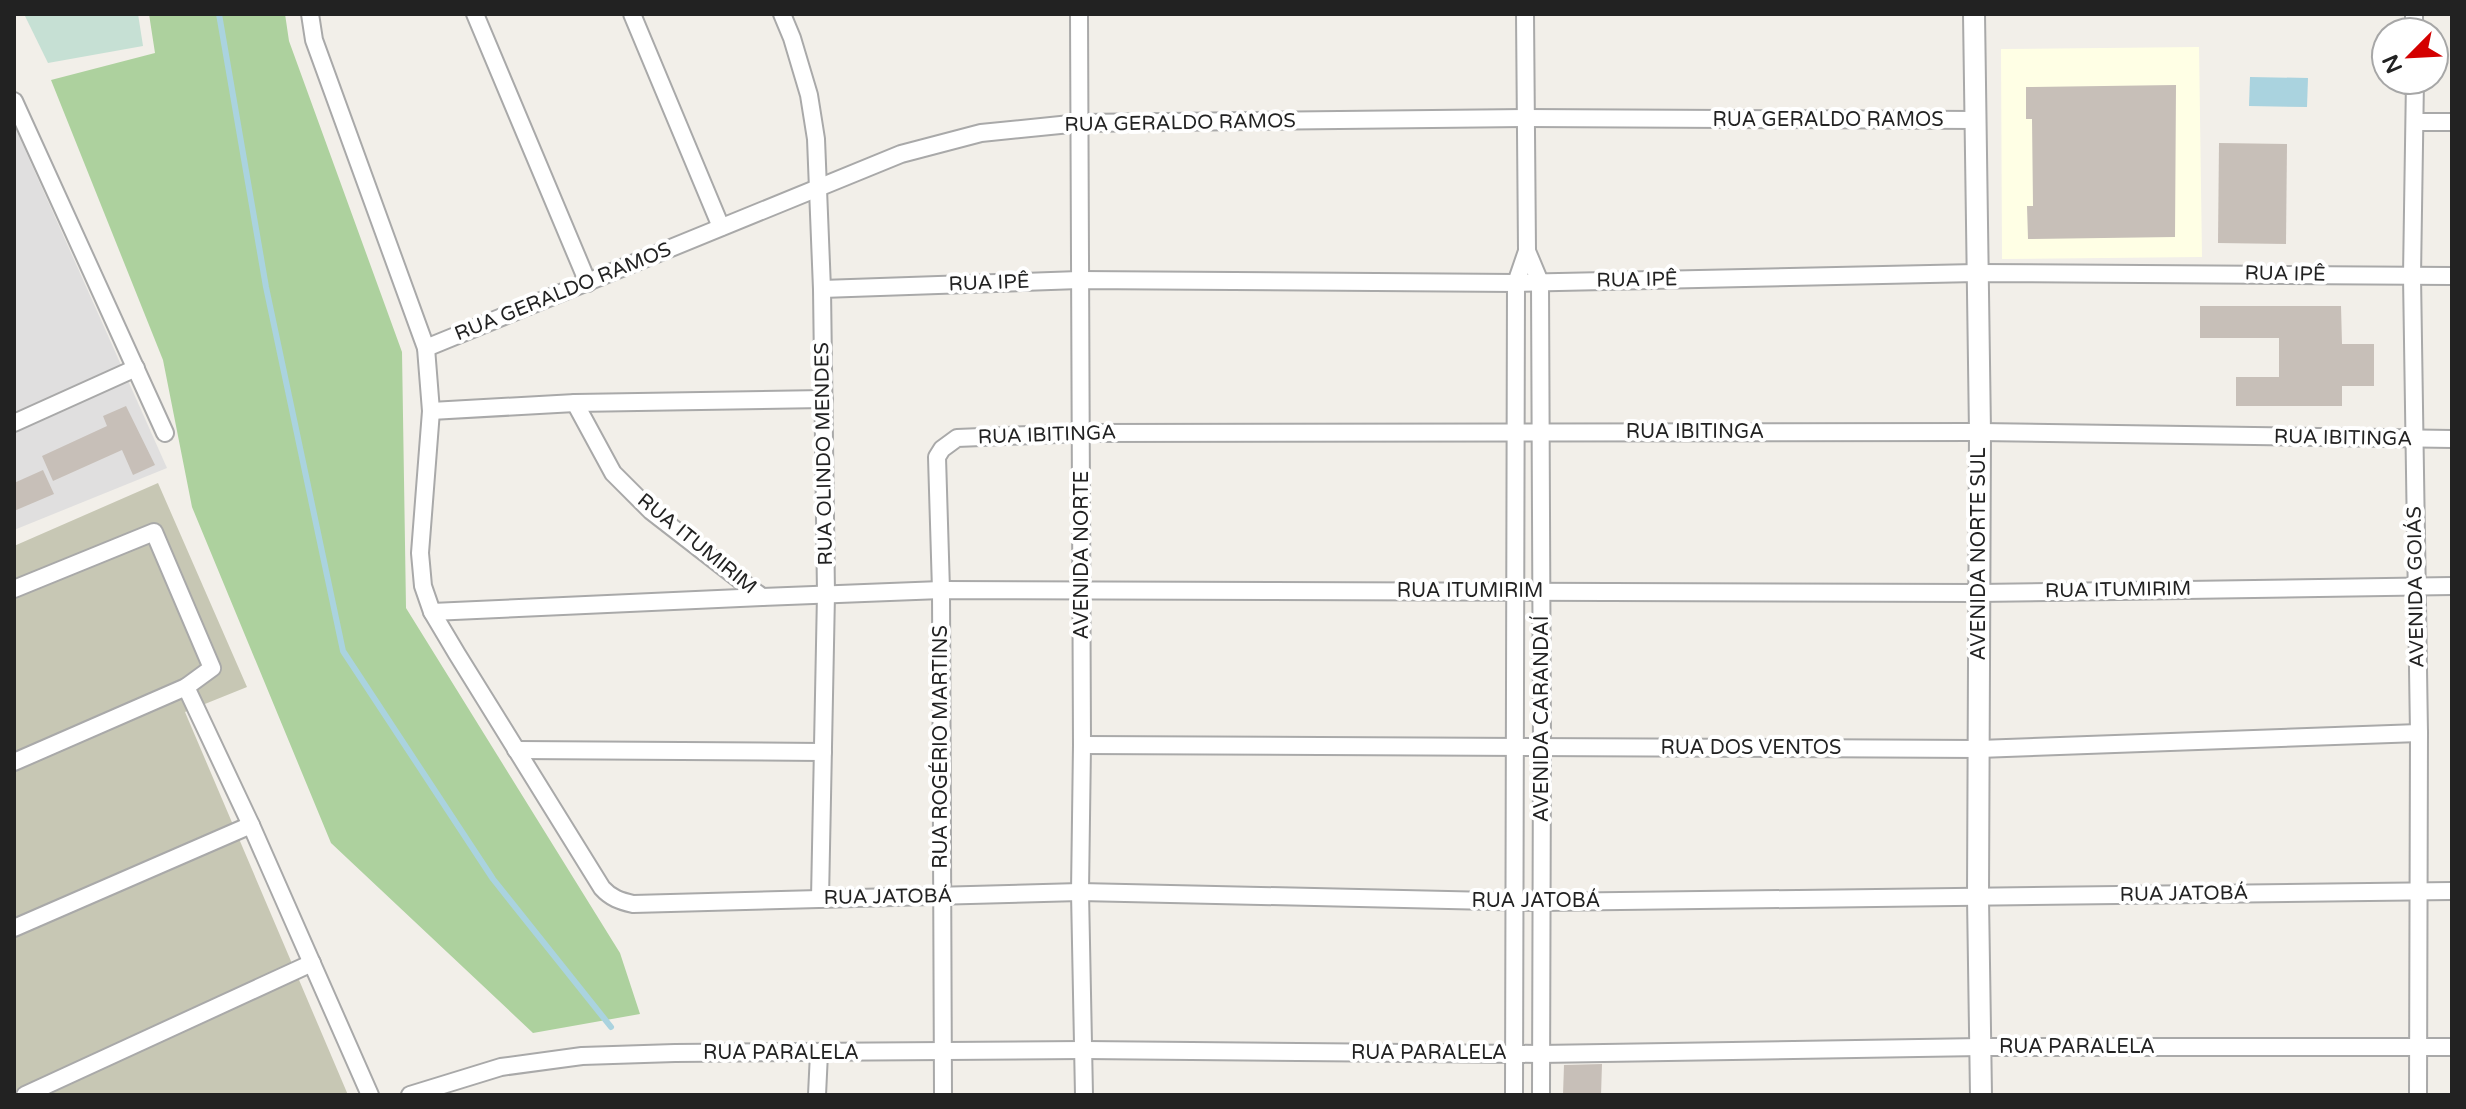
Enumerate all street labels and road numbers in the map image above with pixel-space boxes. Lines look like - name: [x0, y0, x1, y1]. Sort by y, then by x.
- street label: RUA GERALDO RAMOS: [1712, 108, 1944, 132]
- street label: RUA GERALDO RAMOS: [1064, 109, 1296, 137]
- street label: RUA GERALDO RAMOS: [451, 238, 675, 346]
- street label: RUA IPÊ: [2244, 260, 2326, 287]
- street label: RUA IPÊ: [1596, 266, 1678, 293]
- street label: RUA IPÊ: [948, 269, 1030, 296]
- street label: RUA OLINDO MENDES: [810, 342, 838, 566]
- street label: RUA IBITINGA: [1626, 420, 1764, 444]
- street label: RUA IBITINGA: [977, 421, 1117, 449]
- street label: RUA IBITINGA: [2274, 425, 2412, 451]
- street label: AVENIDA NORTE SUL: [1967, 447, 1991, 660]
- street label: AVENIDA NORTE: [1070, 471, 1094, 639]
- street label: RUA ITUMIRIM: [633, 489, 761, 599]
- street label: AVENIDA GOIÁS: [2402, 506, 2429, 668]
- street label: RUA ITUMIRIM: [2045, 577, 2191, 603]
- street label: RUA ITUMIRIM: [1397, 579, 1543, 603]
- street label: AVENIDA CARANDAÍ: [1529, 616, 1554, 822]
- street label: RUA ROGÉRIO MARTINS: [928, 625, 953, 869]
- street label: RUA DOS VENTOS: [1661, 736, 1841, 760]
- street label: RUA JATOBÁ: [2119, 880, 2249, 907]
- street label: RUA JATOBÁ: [823, 883, 953, 910]
- street label: RUA JATOBÁ: [1472, 888, 1600, 913]
- street label: RUA PARALELA: [1999, 1035, 2155, 1059]
- street label: RUA PARALELA: [703, 1041, 859, 1065]
- street label: RUA PARALELA: [1351, 1041, 1507, 1065]

